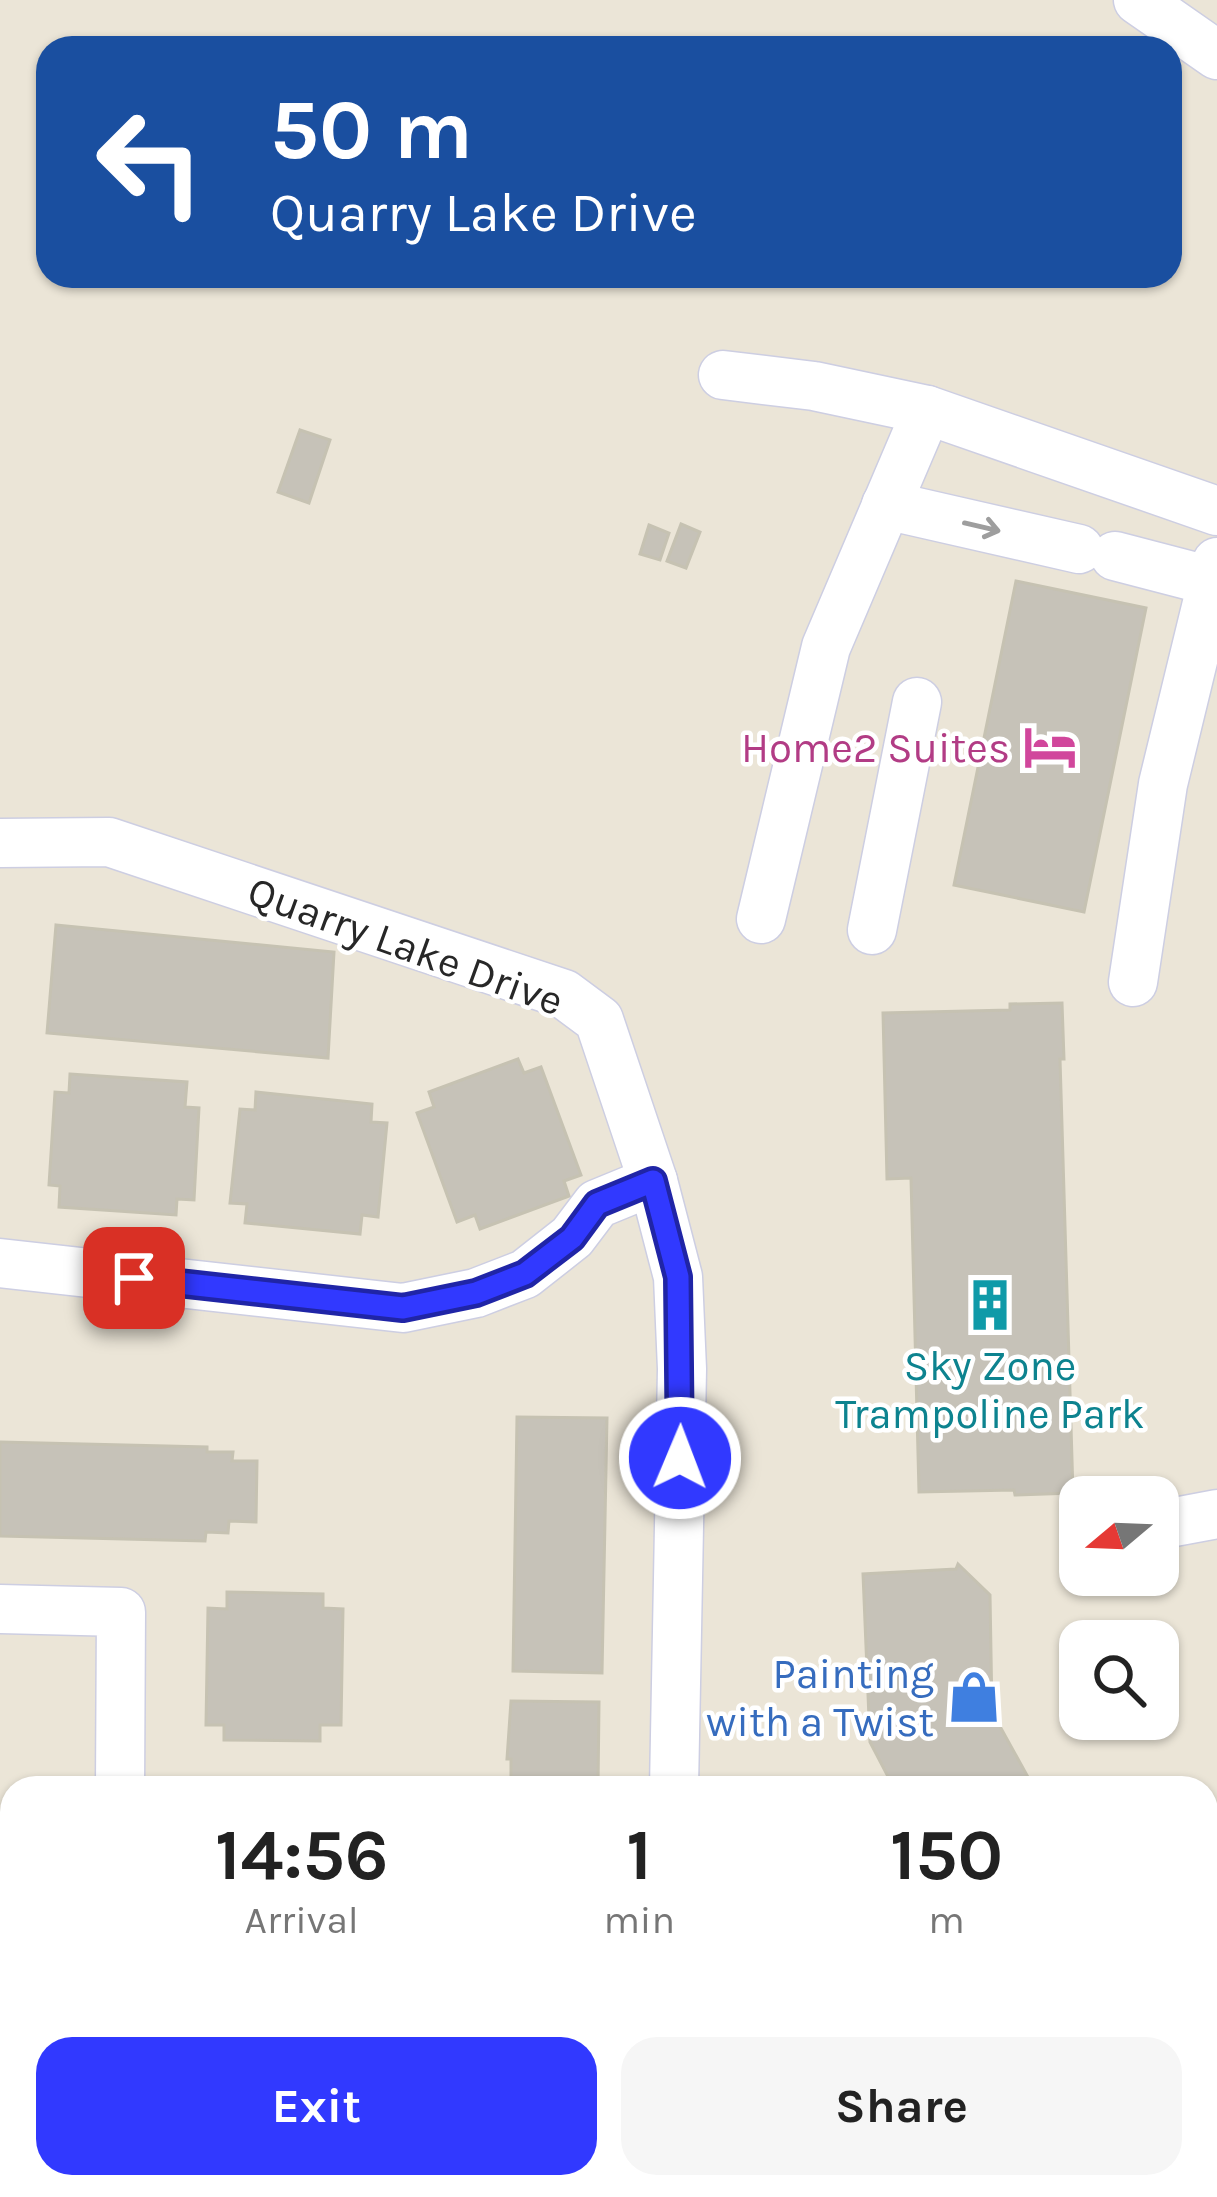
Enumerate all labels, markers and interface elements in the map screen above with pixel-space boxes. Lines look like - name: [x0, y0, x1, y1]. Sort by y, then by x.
- text: 50 m: [270, 81, 473, 179]
- icon: left: [72, 84, 228, 240]
- text: Quarry Lake Drive: [270, 181, 697, 245]
- one-way arrow: [963, 516, 1001, 539]
- hotel icon: Home2 Suites: [1021, 718, 1079, 776]
- place label: Home2 Suites: [741, 723, 1010, 773]
- street label: Quarry Lake Drive: [241, 866, 570, 1026]
- pin: [83, 1227, 185, 1329]
- icon: arrive: [101, 1245, 167, 1311]
- building icon: Sky Zone Trampoline Park: [961, 1276, 1019, 1334]
- place label: Sky Zone Trampoline Park: [835, 1341, 1145, 1439]
- position arrow: [617, 1395, 743, 1521]
- north arrow: [1059, 1476, 1179, 1596]
- map controls: [1059, 1476, 1179, 1740]
- button: search: [1059, 1620, 1179, 1740]
- place label: Painting with a Twist: [706, 1649, 934, 1747]
- shop icon: Painting with a Twist: [945, 1668, 1003, 1726]
- text: 14:56: [215, 1813, 388, 1897]
- text: 1: [626, 1813, 652, 1897]
- text: 150: [890, 1813, 1003, 1897]
- text: Arrival: [245, 1897, 359, 1943]
- text: min: [603, 1897, 675, 1943]
- text: m: [928, 1897, 965, 1943]
- button: Exit: [36, 2037, 597, 2175]
- button: Share: [621, 2037, 1182, 2175]

